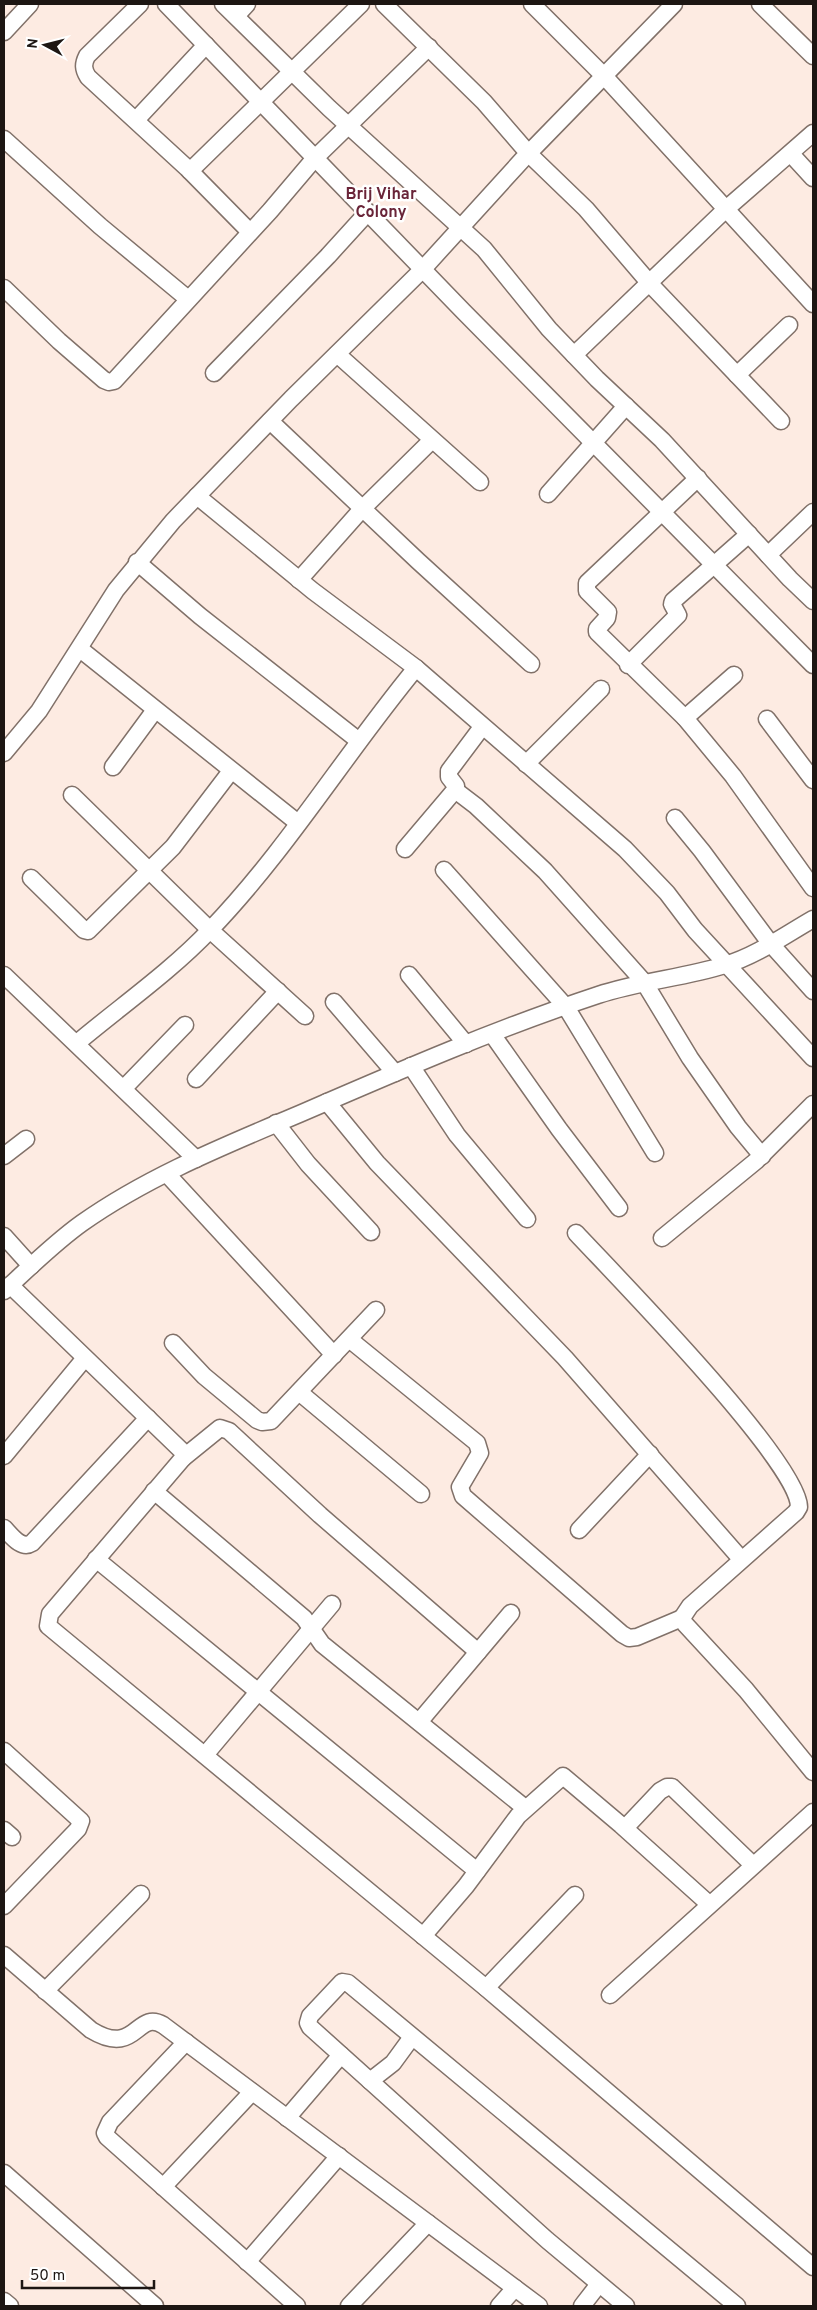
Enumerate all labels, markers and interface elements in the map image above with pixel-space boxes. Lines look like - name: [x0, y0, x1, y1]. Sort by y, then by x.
- north arrow: [20, 20, 70, 70]
- text: N: [25, 38, 43, 50]
- district label: Brij Vihar Colony: [345, 185, 417, 223]
- scale bar: [22, 2258, 155, 2290]
- text: 50 m: [30, 2267, 65, 2286]

